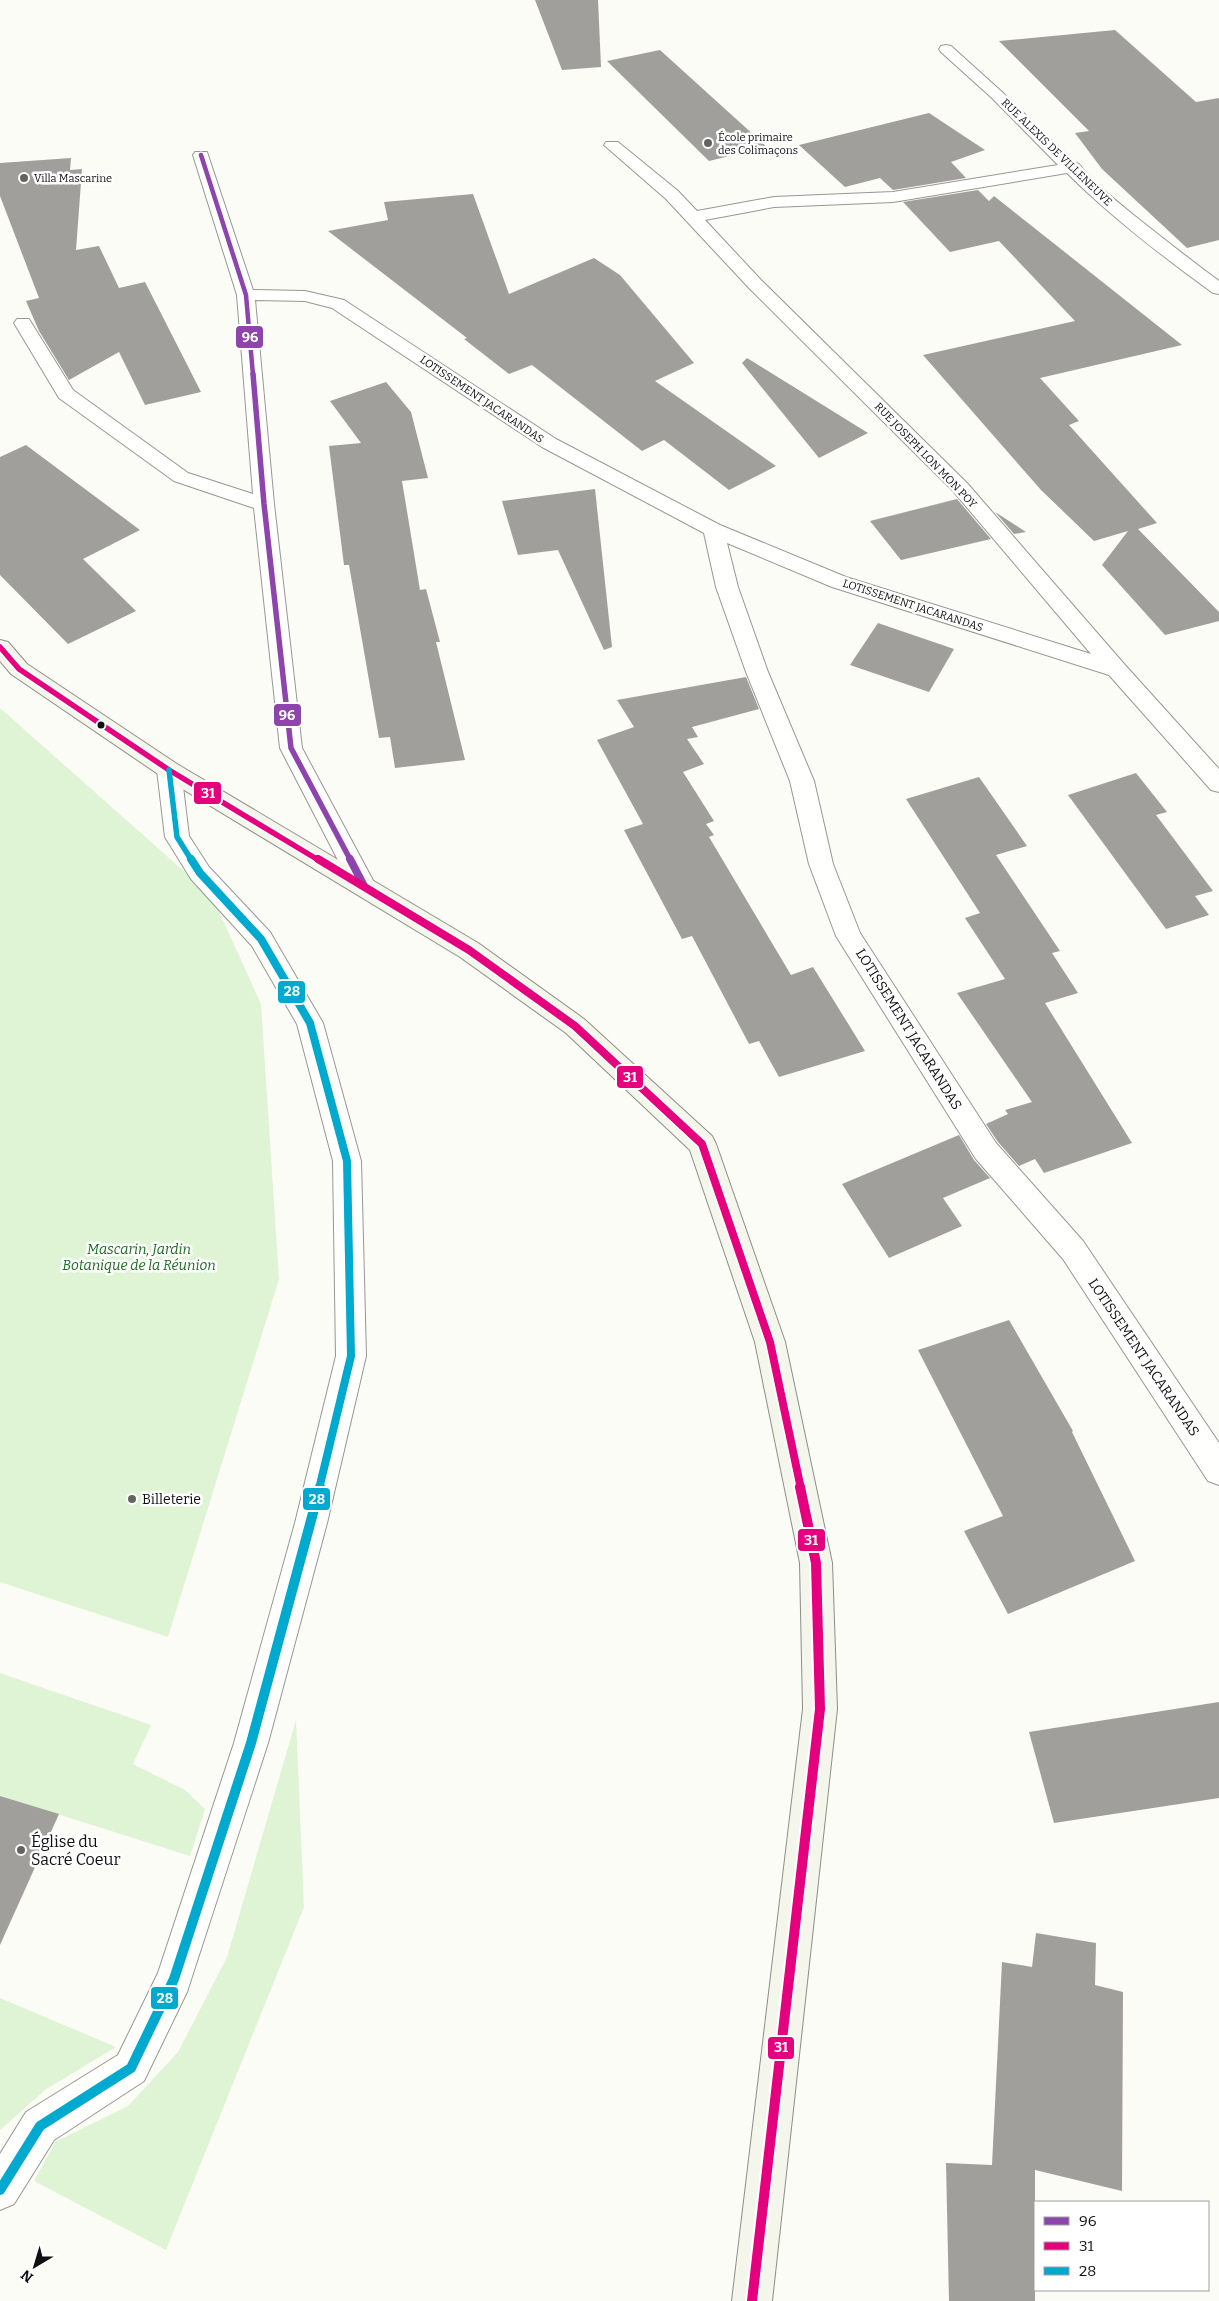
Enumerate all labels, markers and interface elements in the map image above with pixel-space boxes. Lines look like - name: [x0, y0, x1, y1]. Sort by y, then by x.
- street label: RUE ALEXIS DE VILLENEUVE: [999, 96, 1115, 209]
- place label: École primaire des Colimaçons: [718, 130, 798, 157]
- marker: École primaire des Colimaçons: [702, 137, 714, 149]
- marker: Villa Mascarine: [18, 172, 30, 184]
- place label: Villa Mascarine: [34, 172, 112, 185]
- line badge: 96: [235, 325, 264, 349]
- text: 96: [242, 329, 258, 346]
- street label: LOTISSEMENT JACARANDAS: [417, 353, 546, 446]
- street label: RUE JOSEPH LON MON POY: [872, 400, 980, 511]
- street label: LOTISSEMENT JACARANDAS: [841, 577, 985, 634]
- line badge: 96: [273, 703, 302, 727]
- text: 96: [279, 707, 295, 724]
- unlabelled marker: [96, 720, 106, 730]
- line badge: 31: [193, 781, 222, 805]
- text: 31: [201, 785, 215, 802]
- street label: LOTISSEMENT JACARANDAS: [852, 946, 965, 1113]
- line badge: 28: [277, 980, 306, 1004]
- text: 28: [284, 983, 300, 1000]
- line badge: 31: [616, 1065, 644, 1089]
- text: 31: [623, 1069, 637, 1086]
- park label: Mascarin, Jardin Botanique de la Réunion: [62, 1241, 216, 1274]
- street label: LOTISSEMENT JACARANDAS: [1084, 1275, 1203, 1439]
- line badge: 28: [302, 1487, 331, 1511]
- place label: Billeterie: [142, 1491, 201, 1508]
- text: 28: [309, 1491, 325, 1508]
- marker: Billeterie: [126, 1493, 138, 1505]
- line badge: 31: [797, 1528, 826, 1552]
- text: 31: [804, 1532, 818, 1549]
- place label: Église du Sacré Coeur: [31, 1831, 120, 1869]
- marker: Église du Sacré Coeur: [15, 1844, 27, 1856]
- line badge: 28: [150, 1986, 179, 2010]
- text: 28: [157, 1990, 173, 2007]
- line badge: 31: [767, 2036, 795, 2060]
- text: 31: [774, 2039, 788, 2056]
- legend: [1034, 2201, 1209, 2291]
- text: 96: [1079, 2212, 1097, 2230]
- text: 31: [1079, 2237, 1094, 2255]
- north arrow: [10, 2241, 60, 2291]
- text: 28: [1079, 2262, 1096, 2280]
- text: N: [18, 2266, 37, 2286]

